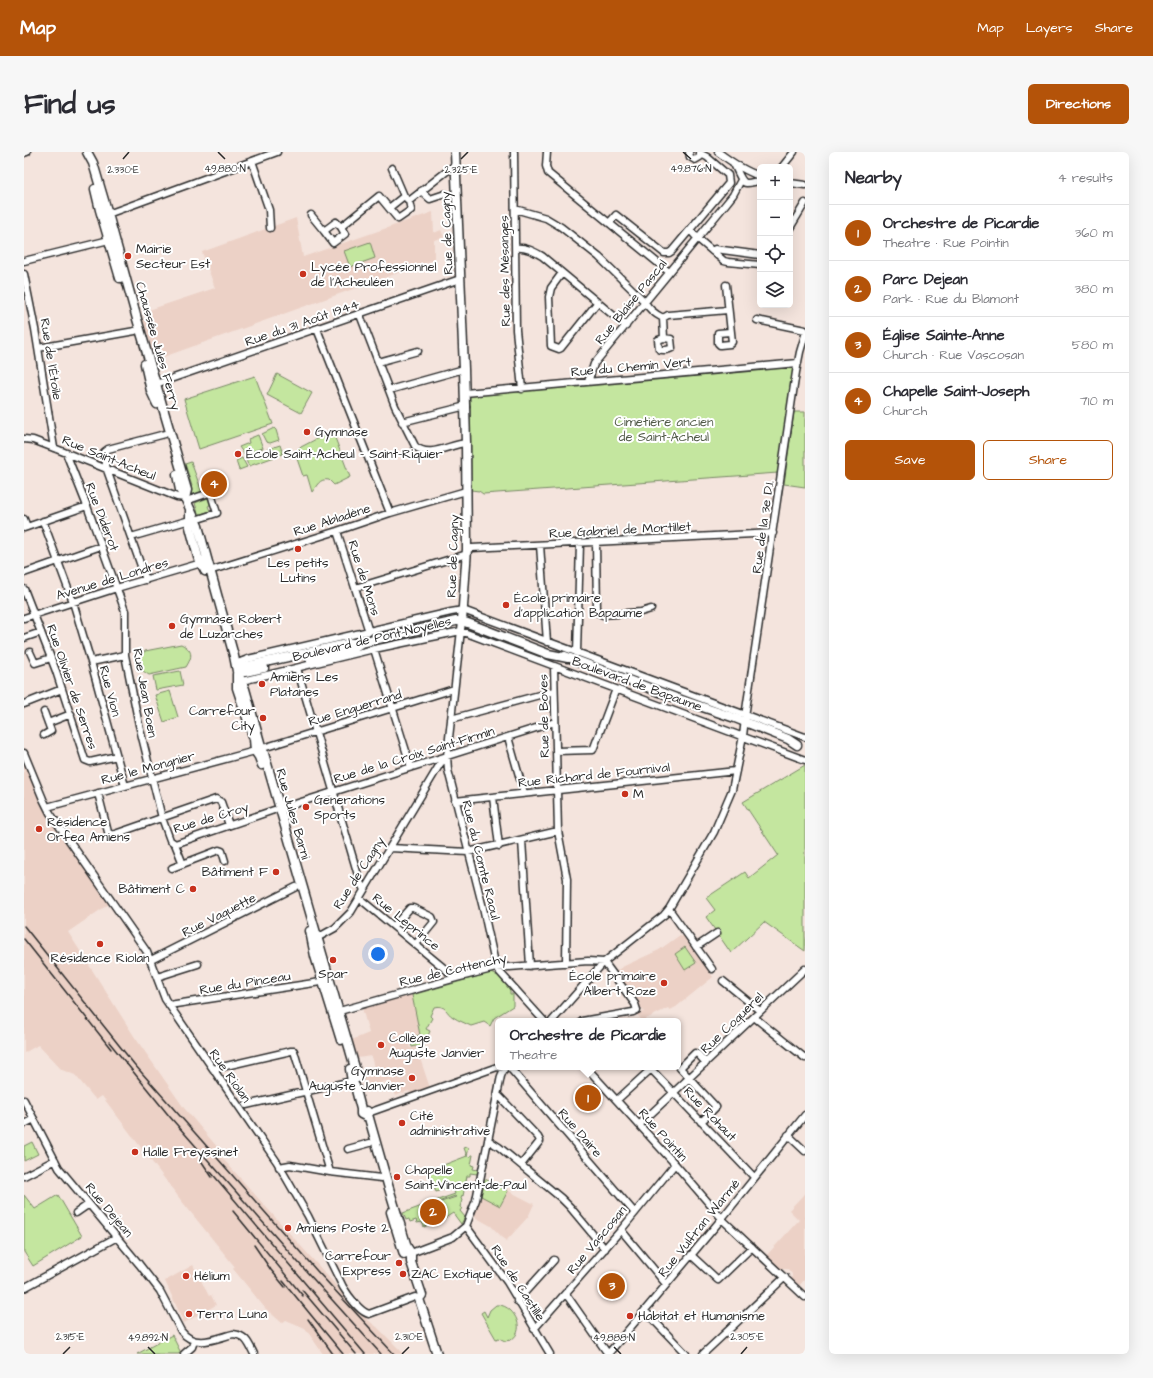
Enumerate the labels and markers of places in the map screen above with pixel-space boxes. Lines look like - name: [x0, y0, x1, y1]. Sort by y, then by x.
- place label: Mairie Secteur Est: [136, 240, 211, 273]
- marker: Mairie Secteur Est: [123, 251, 133, 261]
- place label: Lycée Professionnel de l'Acheuléen: [311, 258, 437, 291]
- marker: Lycée Professionnel de l'Acheuléen: [298, 269, 308, 279]
- place label: Gymnase: [315, 423, 368, 442]
- marker: Gymnase: [302, 427, 312, 437]
- place label: École Saint-Acheul - Saint-Riquier: [246, 445, 443, 463]
- marker: École Saint-Acheul - Saint-Riquier: [233, 449, 243, 459]
- pin: 4: [201, 469, 227, 499]
- marker: Les petits Lutins: [293, 544, 303, 554]
- place label: Les petits Lutins: [267, 554, 329, 587]
- place label: École primaire d'application Bapaume: [514, 589, 642, 622]
- marker: École primaire d'application Bapaume: [501, 600, 511, 610]
- place label: Gymnase Robert de Luzarches: [180, 610, 282, 643]
- marker: Gymnase Robert de Luzarches: [167, 621, 177, 631]
- place label: Amiens Les Platanes: [270, 668, 339, 701]
- marker: Amiens Les Platanes: [257, 679, 267, 689]
- place label: Carrefour City: [189, 702, 255, 736]
- marker: Carrefour City: [258, 713, 268, 723]
- place label: M: [633, 785, 644, 803]
- marker: M: [620, 789, 630, 799]
- place label: Generations Sports: [314, 791, 385, 824]
- marker: Generations Sports: [301, 802, 311, 812]
- place label: Résidence Orfea Amiens: [47, 813, 130, 846]
- marker: Résidence Orfea Amiens: [34, 824, 44, 834]
- place label: Bâtiment F: [202, 863, 268, 881]
- marker: Bâtiment F: [271, 867, 281, 877]
- place label: Bâtiment C: [119, 880, 185, 898]
- marker: Bâtiment C: [188, 884, 198, 894]
- marker: Résidence Riolan: [95, 939, 105, 949]
- place label: Résidence Riolan: [50, 949, 150, 967]
- marker: Spar: [328, 955, 338, 965]
- place label: Spar: [318, 965, 348, 983]
- place label: École primaire Albert Roze: [569, 967, 656, 1000]
- marker: École primaire Albert Roze: [659, 978, 669, 988]
- place label: Collège Auguste Janvier: [389, 1029, 484, 1063]
- marker: Collège Auguste Janvier: [376, 1040, 386, 1050]
- place label: Gymnase Auguste Janvier: [309, 1062, 404, 1096]
- marker: Gymnase Auguste Janvier: [407, 1073, 417, 1083]
- pin: 1: [575, 1083, 601, 1113]
- place label: Cité administrative: [410, 1107, 490, 1140]
- marker: Cité administrative: [397, 1118, 407, 1128]
- place label: Halle Freyssinet: [143, 1143, 239, 1162]
- marker: Halle Freyssinet: [130, 1147, 140, 1157]
- place label: Chapelle Saint-Vincent-de-Paul: [405, 1161, 527, 1194]
- marker: Chapelle Saint-Vincent-de-Paul: [392, 1172, 402, 1182]
- pin: 2: [420, 1197, 446, 1227]
- place label: Amiens Poste 2: [296, 1219, 389, 1237]
- marker: Amiens Poste 2: [283, 1223, 293, 1233]
- place label: Carrefour Express: [325, 1247, 391, 1280]
- marker: Carrefour Express: [394, 1258, 404, 1268]
- place label: ZAC Exotique: [411, 1265, 493, 1283]
- place label: Hélium: [194, 1267, 231, 1285]
- marker: ZAC Exotique: [398, 1269, 408, 1279]
- marker: Hélium: [181, 1271, 191, 1281]
- pin: 3: [599, 1271, 625, 1301]
- place label: Terra Luna: [197, 1305, 267, 1323]
- place label: Habitat et Humanisme: [638, 1307, 765, 1325]
- marker: Terra Luna: [184, 1309, 194, 1319]
- marker: Habitat et Humanisme: [625, 1311, 635, 1321]

